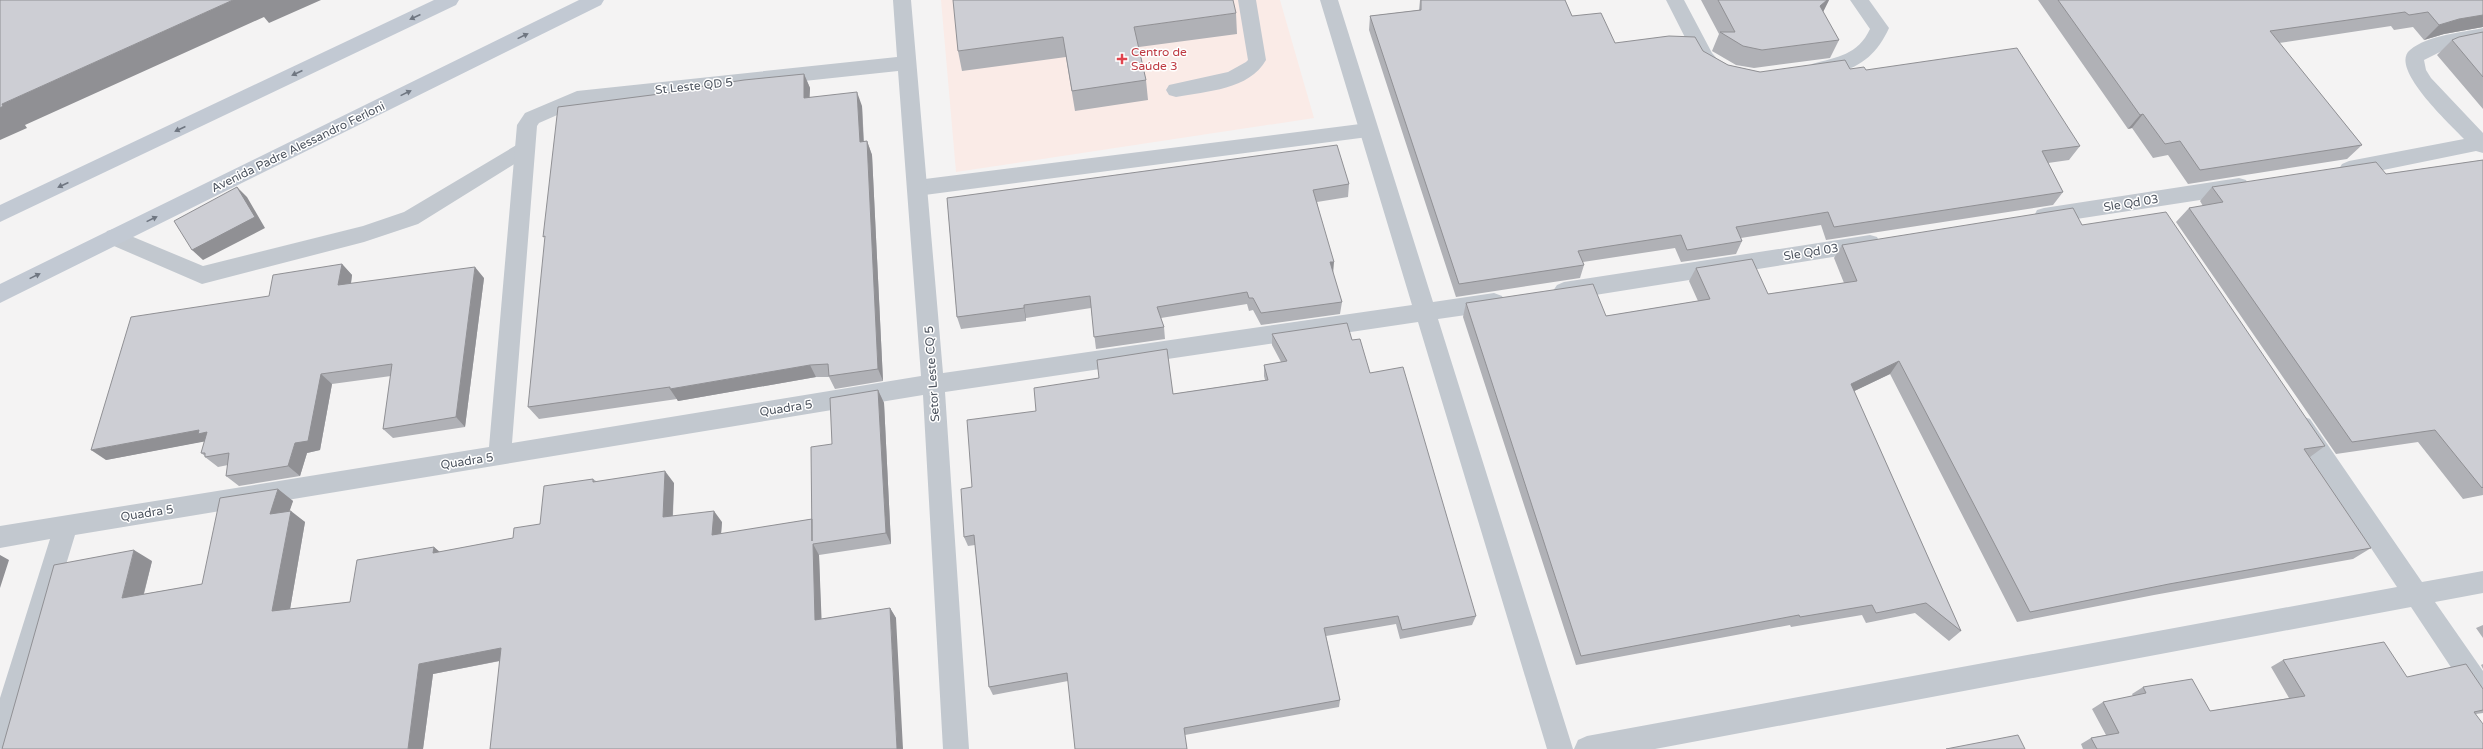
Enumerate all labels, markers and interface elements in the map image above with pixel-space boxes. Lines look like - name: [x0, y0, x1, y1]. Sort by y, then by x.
- one-way arrow: [409, 14, 420, 20]
- one-way arrow: [517, 33, 529, 39]
- place label: Centro de Saúde 3: [1131, 45, 1187, 73]
- marker: Centro de Saúde 3: [1116, 53, 1128, 65]
- one-way arrow: [292, 70, 303, 76]
- street label: St Leste QD 5: [654, 75, 734, 97]
- one-way arrow: [401, 90, 412, 96]
- street label: Avenida Padre Alessandro Ferloni: [209, 99, 387, 195]
- one-way arrow: [174, 126, 186, 132]
- one-way arrow: [57, 182, 68, 188]
- street label: Sle Qd 03: [2103, 192, 2159, 214]
- one-way arrow: [146, 216, 157, 222]
- street label: Sle Qd 03: [1783, 241, 1839, 263]
- one-way arrow: [29, 273, 41, 279]
- street label: Setor Leste CQ 5: [922, 326, 942, 422]
- street label: Quadra 5: [759, 397, 813, 419]
- street label: Quadra 5: [440, 450, 494, 472]
- street label: Quadra 5: [120, 502, 174, 524]

